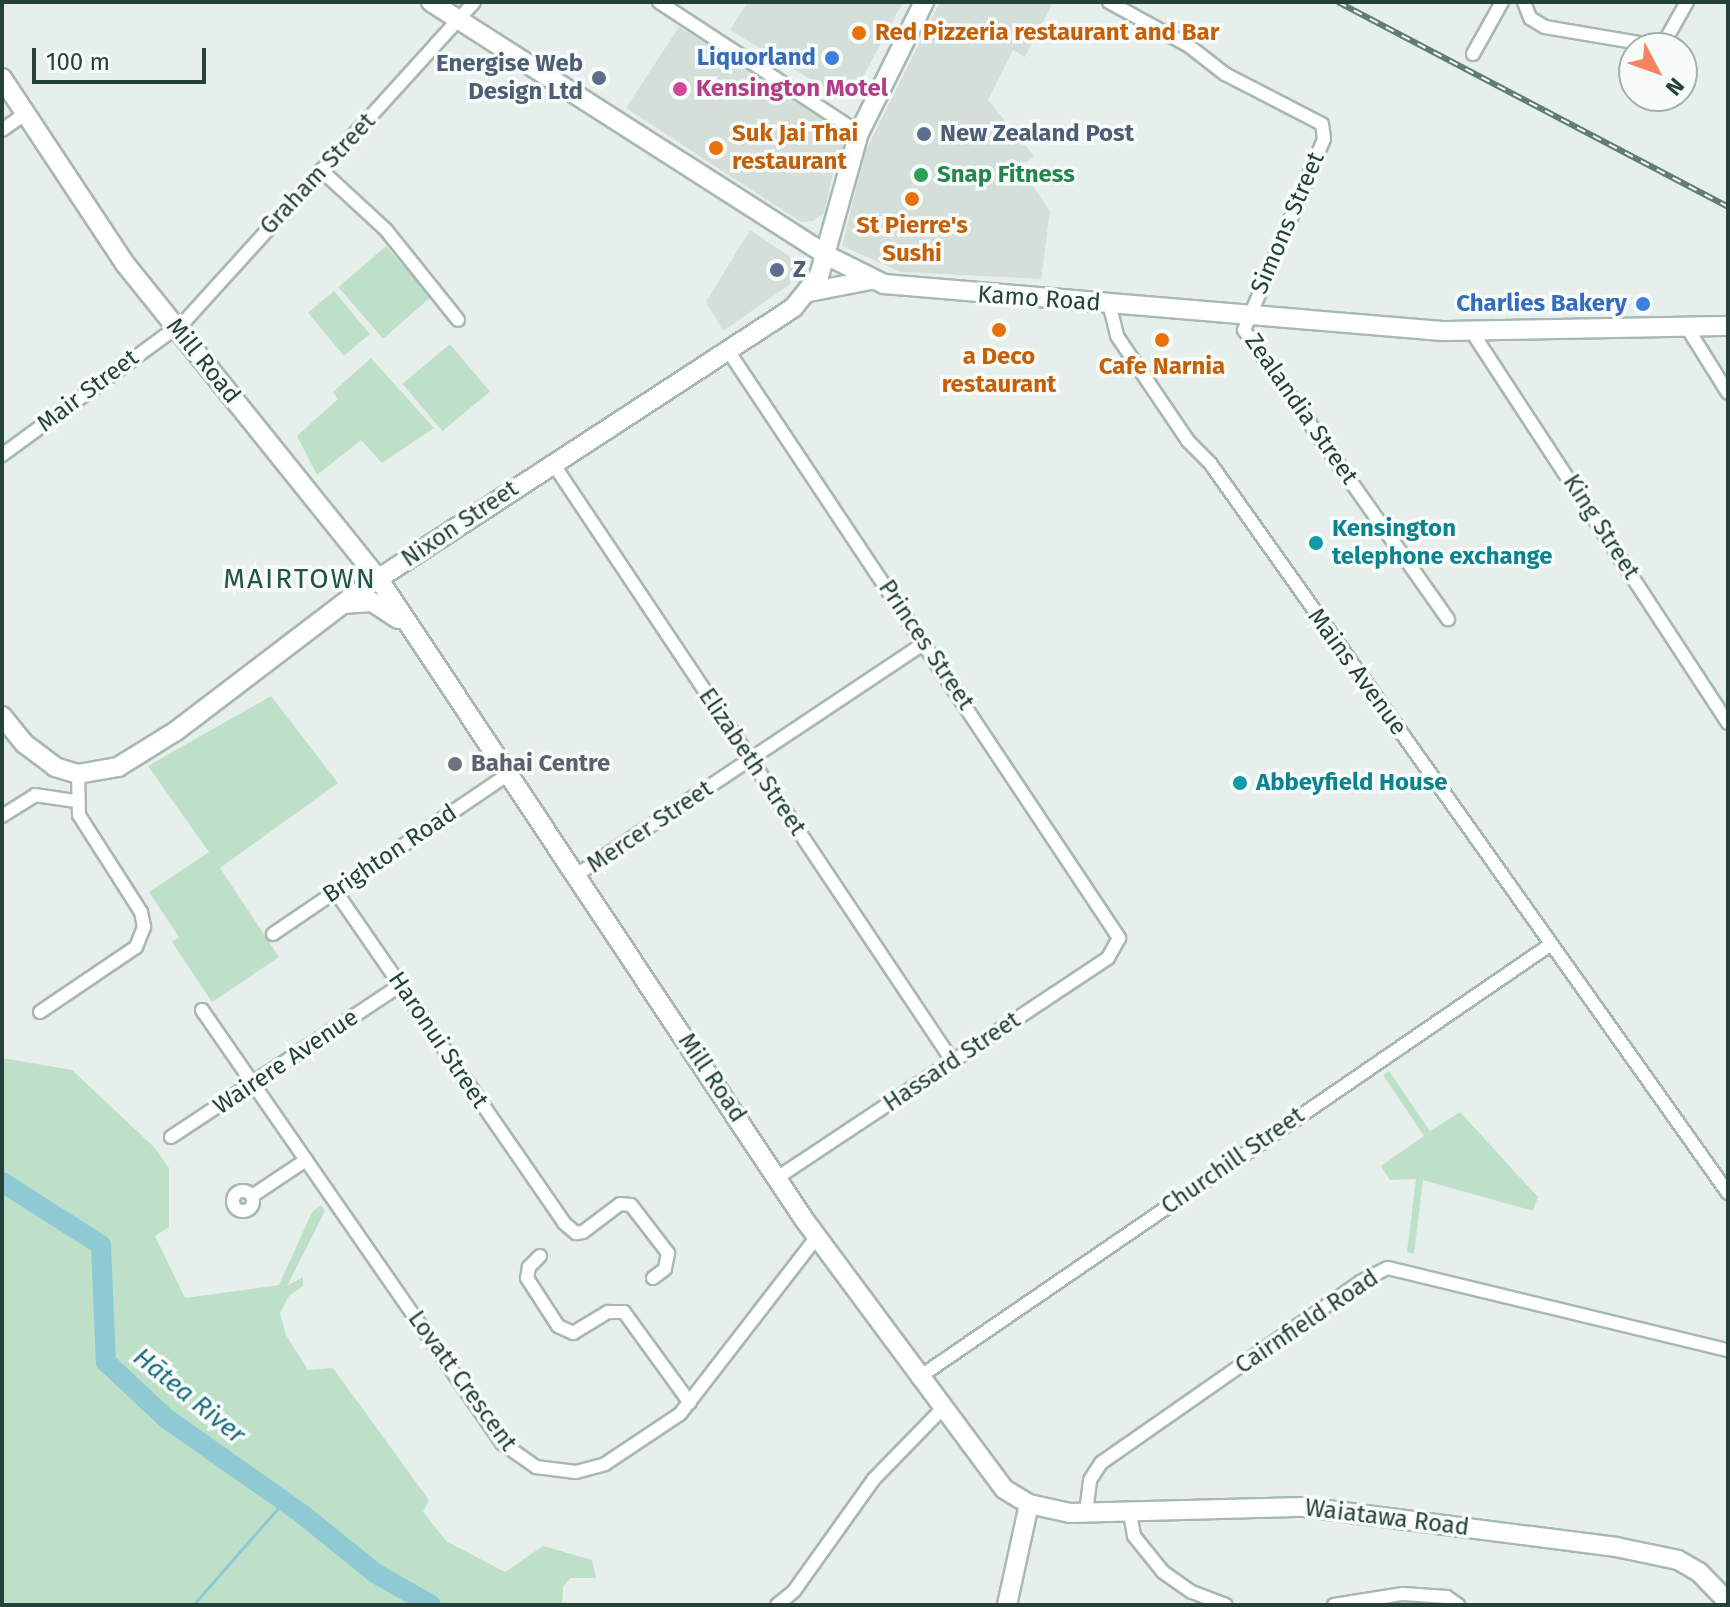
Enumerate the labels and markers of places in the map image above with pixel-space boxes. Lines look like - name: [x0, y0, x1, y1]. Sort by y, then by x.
- place label: Red Pizzeria restaurant and Bar: [875, 19, 1219, 47]
- marker: Red Pizzeria restaurant and Bar: [850, 24, 868, 42]
- place label: Liquorland: [697, 44, 816, 72]
- marker: Liquorland: [823, 49, 841, 67]
- place label: Energise Web Design Ltd: [436, 50, 583, 106]
- marker: Energise Web Design Ltd: [590, 69, 608, 87]
- place label: Kensington Motel: [696, 75, 888, 103]
- marker: Kensington Motel: [671, 80, 689, 98]
- place label: Suk Jai Thai restaurant: [732, 120, 858, 176]
- place label: New Zealand Post: [940, 120, 1134, 148]
- marker: New Zealand Post: [915, 125, 933, 143]
- marker: Suk Jai Thai restaurant: [707, 139, 725, 157]
- place label: Snap Fitness: [937, 161, 1075, 189]
- marker: Snap Fitness: [912, 166, 930, 184]
- marker: St Pierre's Sushi: [903, 190, 921, 208]
- place label: St Pierre's Sushi: [856, 212, 968, 268]
- place label: Z: [793, 256, 806, 284]
- marker: Z: [768, 261, 786, 279]
- place label: Charlies Bakery: [1456, 290, 1627, 318]
- marker: Charlies Bakery: [1634, 295, 1652, 313]
- marker: a Deco restaurant: [990, 321, 1008, 339]
- marker: Cafe Narnia: [1153, 331, 1171, 349]
- place label: a Deco restaurant: [942, 343, 1056, 399]
- place label: Cafe Narnia: [1099, 353, 1225, 381]
- place label: Kensington telephone exchange: [1332, 515, 1553, 571]
- marker: Kensington telephone exchange: [1307, 534, 1325, 552]
- place label: Bahai Centre: [471, 750, 610, 778]
- marker: Bahai Centre: [446, 755, 464, 773]
- place label: Abbeyfield House: [1256, 769, 1448, 797]
- marker: Abbeyfield House: [1231, 774, 1249, 792]

